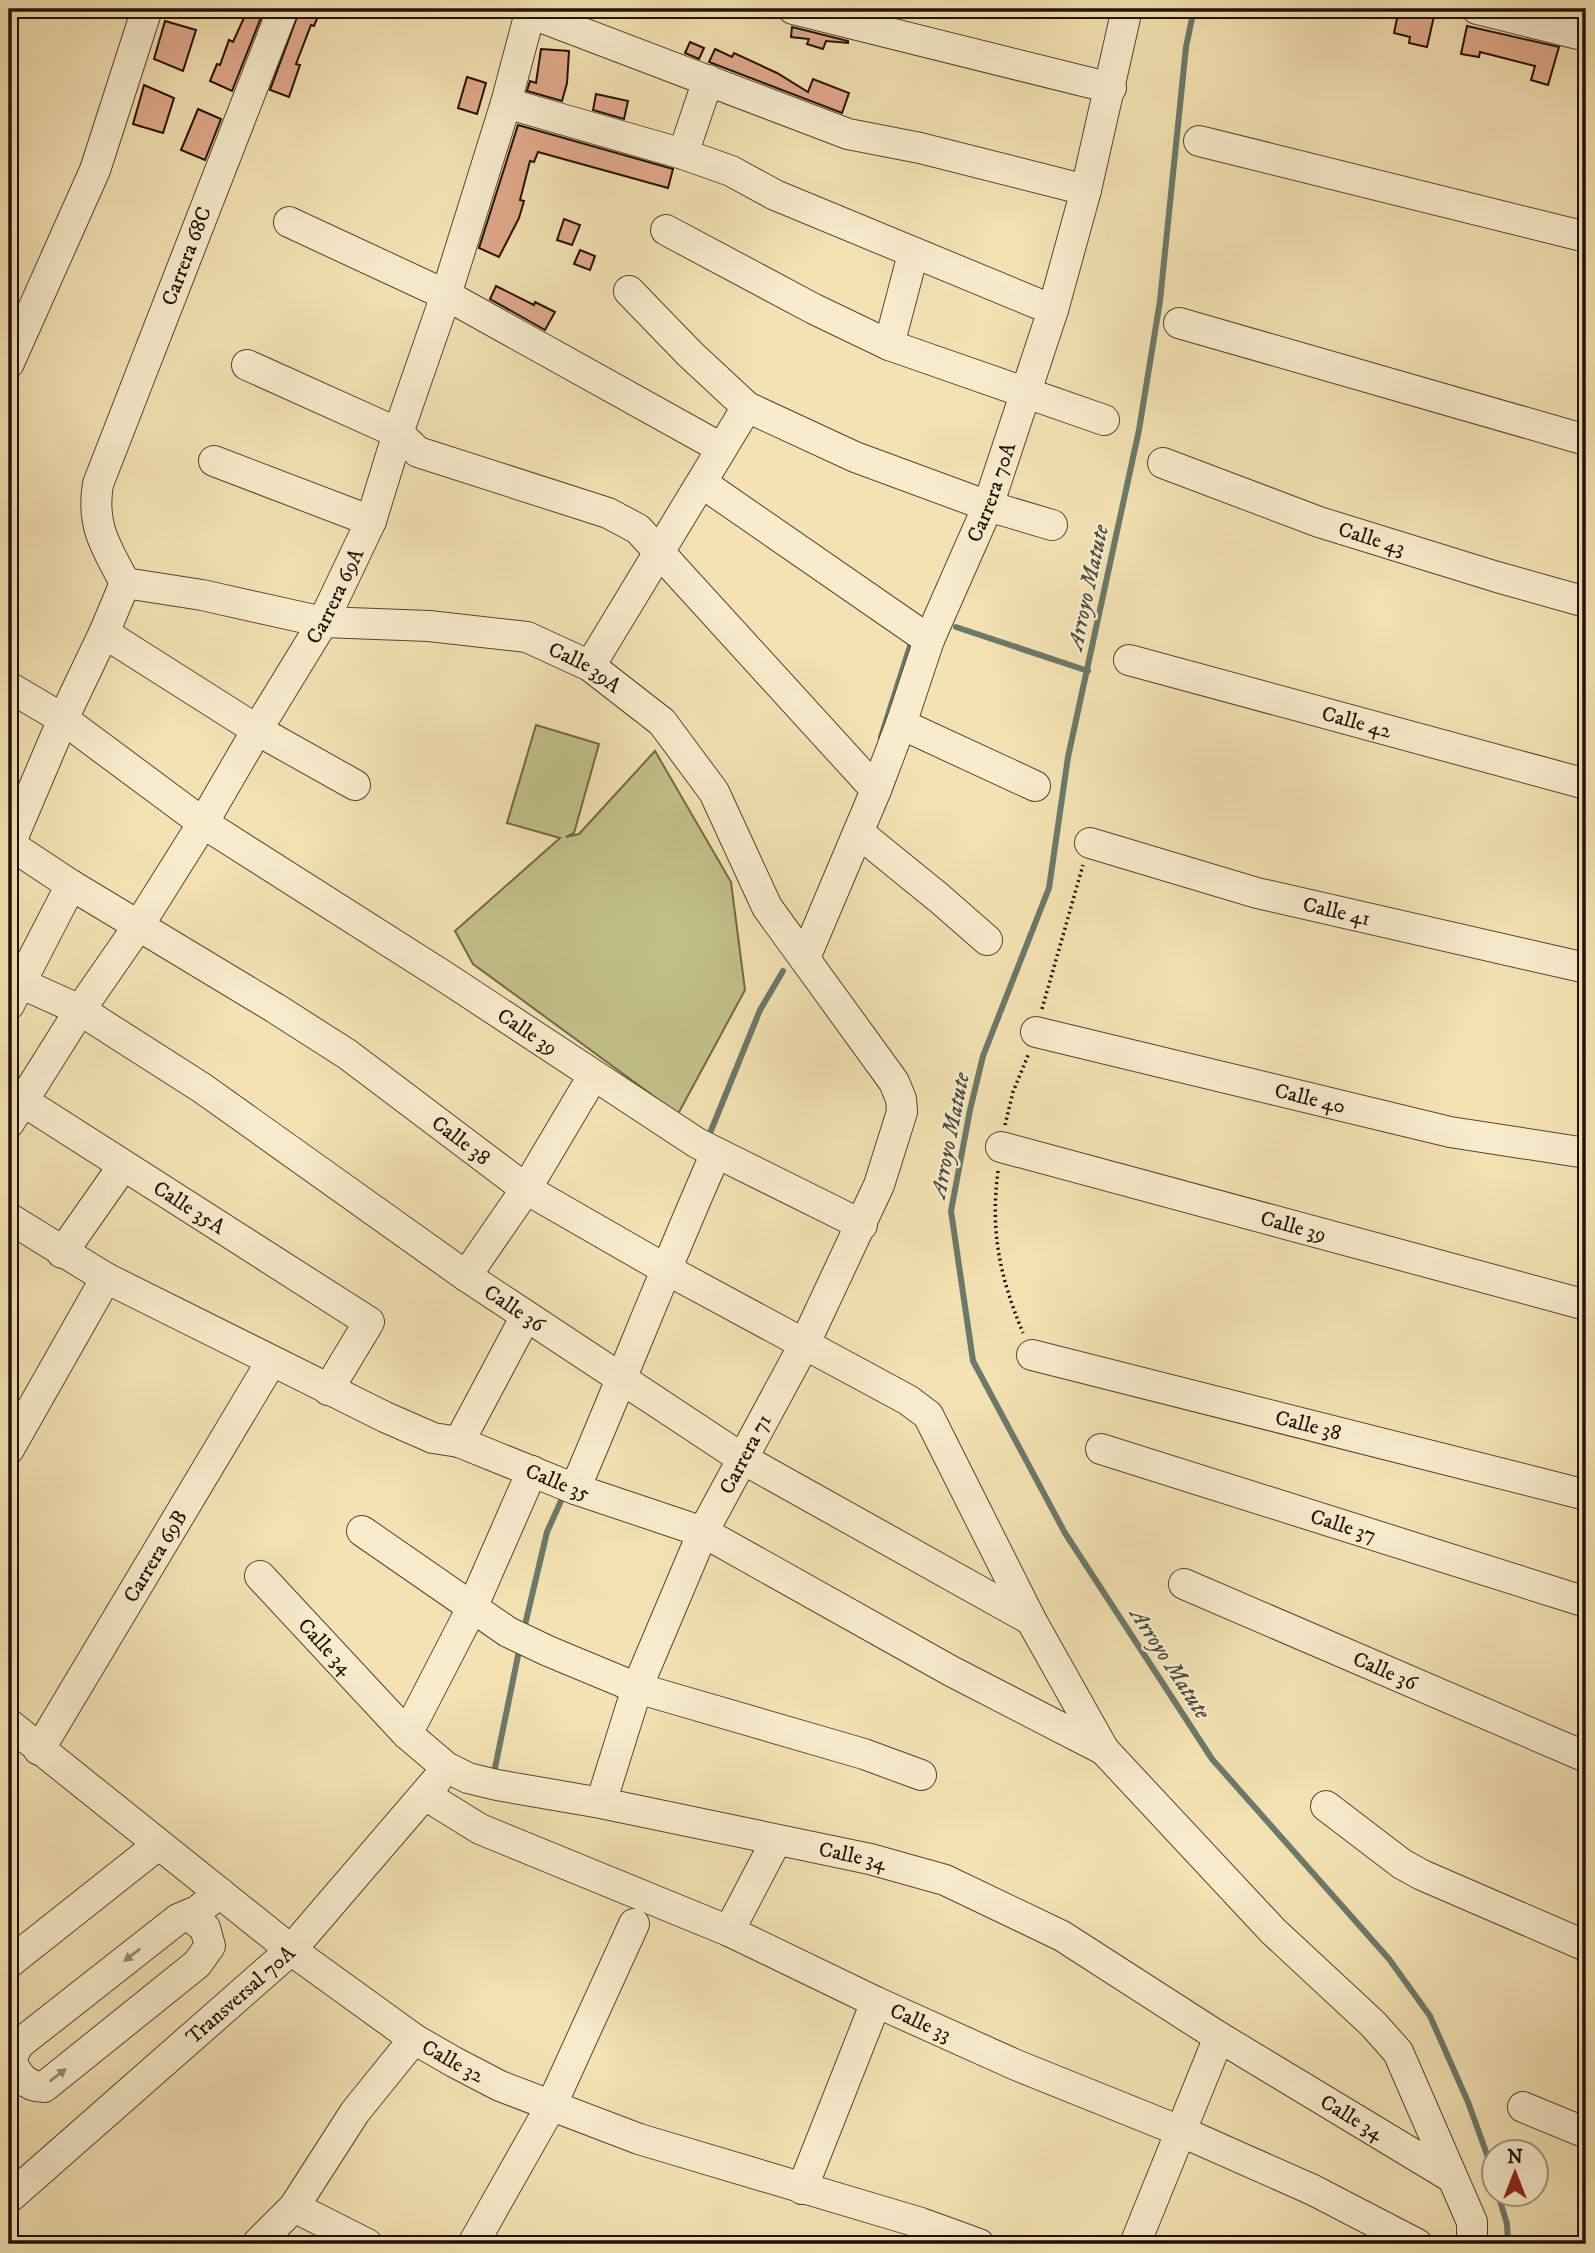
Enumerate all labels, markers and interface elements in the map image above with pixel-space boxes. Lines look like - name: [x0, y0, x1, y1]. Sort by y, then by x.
- street label: Carrera 68C: [156, 203, 218, 309]
- street label: Carrera 70A: [962, 439, 1022, 546]
- street label: Calle 43: [1335, 517, 1408, 562]
- water label: Arroyo Matute: [1060, 521, 1116, 655]
- street label: Carrera 69A: [301, 544, 370, 649]
- street label: Calle 39A: [544, 637, 627, 700]
- street label: Calle 42: [1319, 701, 1395, 745]
- street label: Calle 41: [1300, 892, 1373, 932]
- street label: Calle 39: [492, 1003, 562, 1062]
- water label: Arroyo Matute: [924, 1069, 977, 1203]
- street label: Calle 40: [1272, 1078, 1348, 1120]
- street label: Calle 38: [426, 1110, 495, 1171]
- street label: Calle 35A: [148, 1175, 230, 1241]
- street label: Calle 39: [1258, 1206, 1329, 1248]
- street label: Calle 36: [479, 1280, 550, 1339]
- street label: Calle 38: [1272, 1405, 1344, 1447]
- street label: Carrera 71: [714, 1410, 778, 1499]
- street label: Calle 35: [521, 1458, 593, 1507]
- street label: Calle 37: [1307, 1504, 1379, 1549]
- street label: Carrera 69B: [118, 1506, 193, 1608]
- water label: Arroyo Matute: [1121, 1600, 1217, 1726]
- street label: Calle 34: [292, 1613, 358, 1682]
- street label: Calle 36: [1349, 1646, 1422, 1697]
- street label: Calle 34: [816, 1837, 890, 1877]
- street label: Transversal 70A: [181, 1940, 301, 2050]
- one-way arrow: [124, 1947, 142, 1962]
- street label: Calle 33: [886, 1998, 955, 2048]
- street label: Calle 32: [417, 2034, 489, 2090]
- one-way arrow: [49, 2068, 67, 2083]
- street label: Calle 34: [1315, 2089, 1388, 2147]
- north arrow: [1480, 2138, 1550, 2208]
- text: N: [1507, 2146, 1523, 2169]

